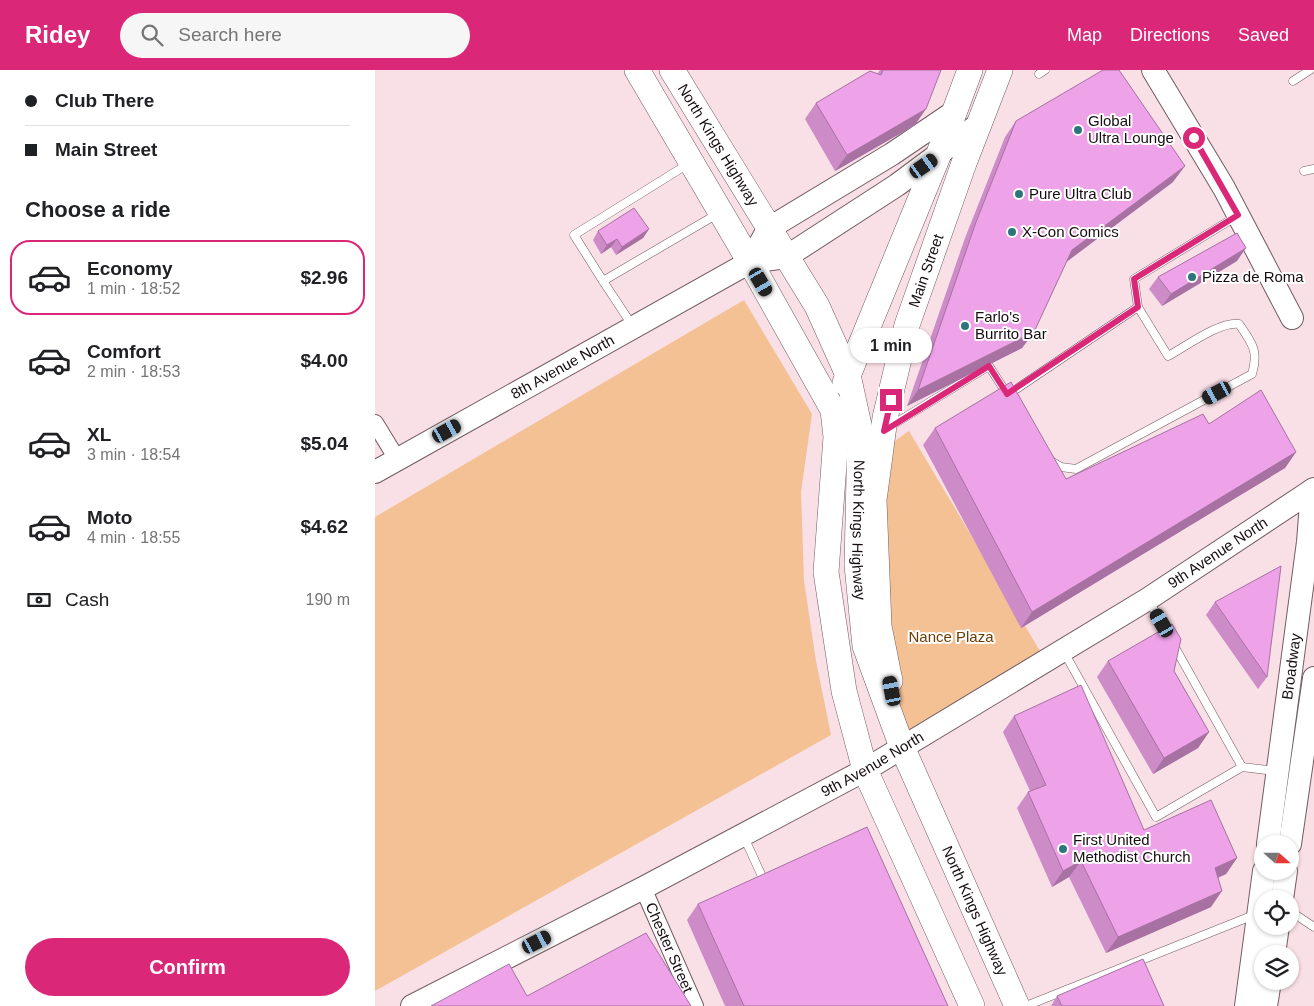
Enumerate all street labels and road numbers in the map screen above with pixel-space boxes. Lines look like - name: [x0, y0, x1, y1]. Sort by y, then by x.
- street label: North Kings Highway: [675, 81, 763, 209]
- street label: Main Street: [905, 231, 947, 310]
- street label: 8th Avenue North: [508, 331, 617, 402]
- street label: North Kings Highway: [849, 460, 869, 601]
- street label: 9th Avenue North: [1164, 513, 1270, 591]
- street label: Broadway: [1278, 632, 1304, 701]
- street label: 9th Avenue North: [818, 728, 927, 800]
- street label: North Kings Highway: [939, 843, 1012, 978]
- street label: Chester Street: [642, 900, 697, 996]

